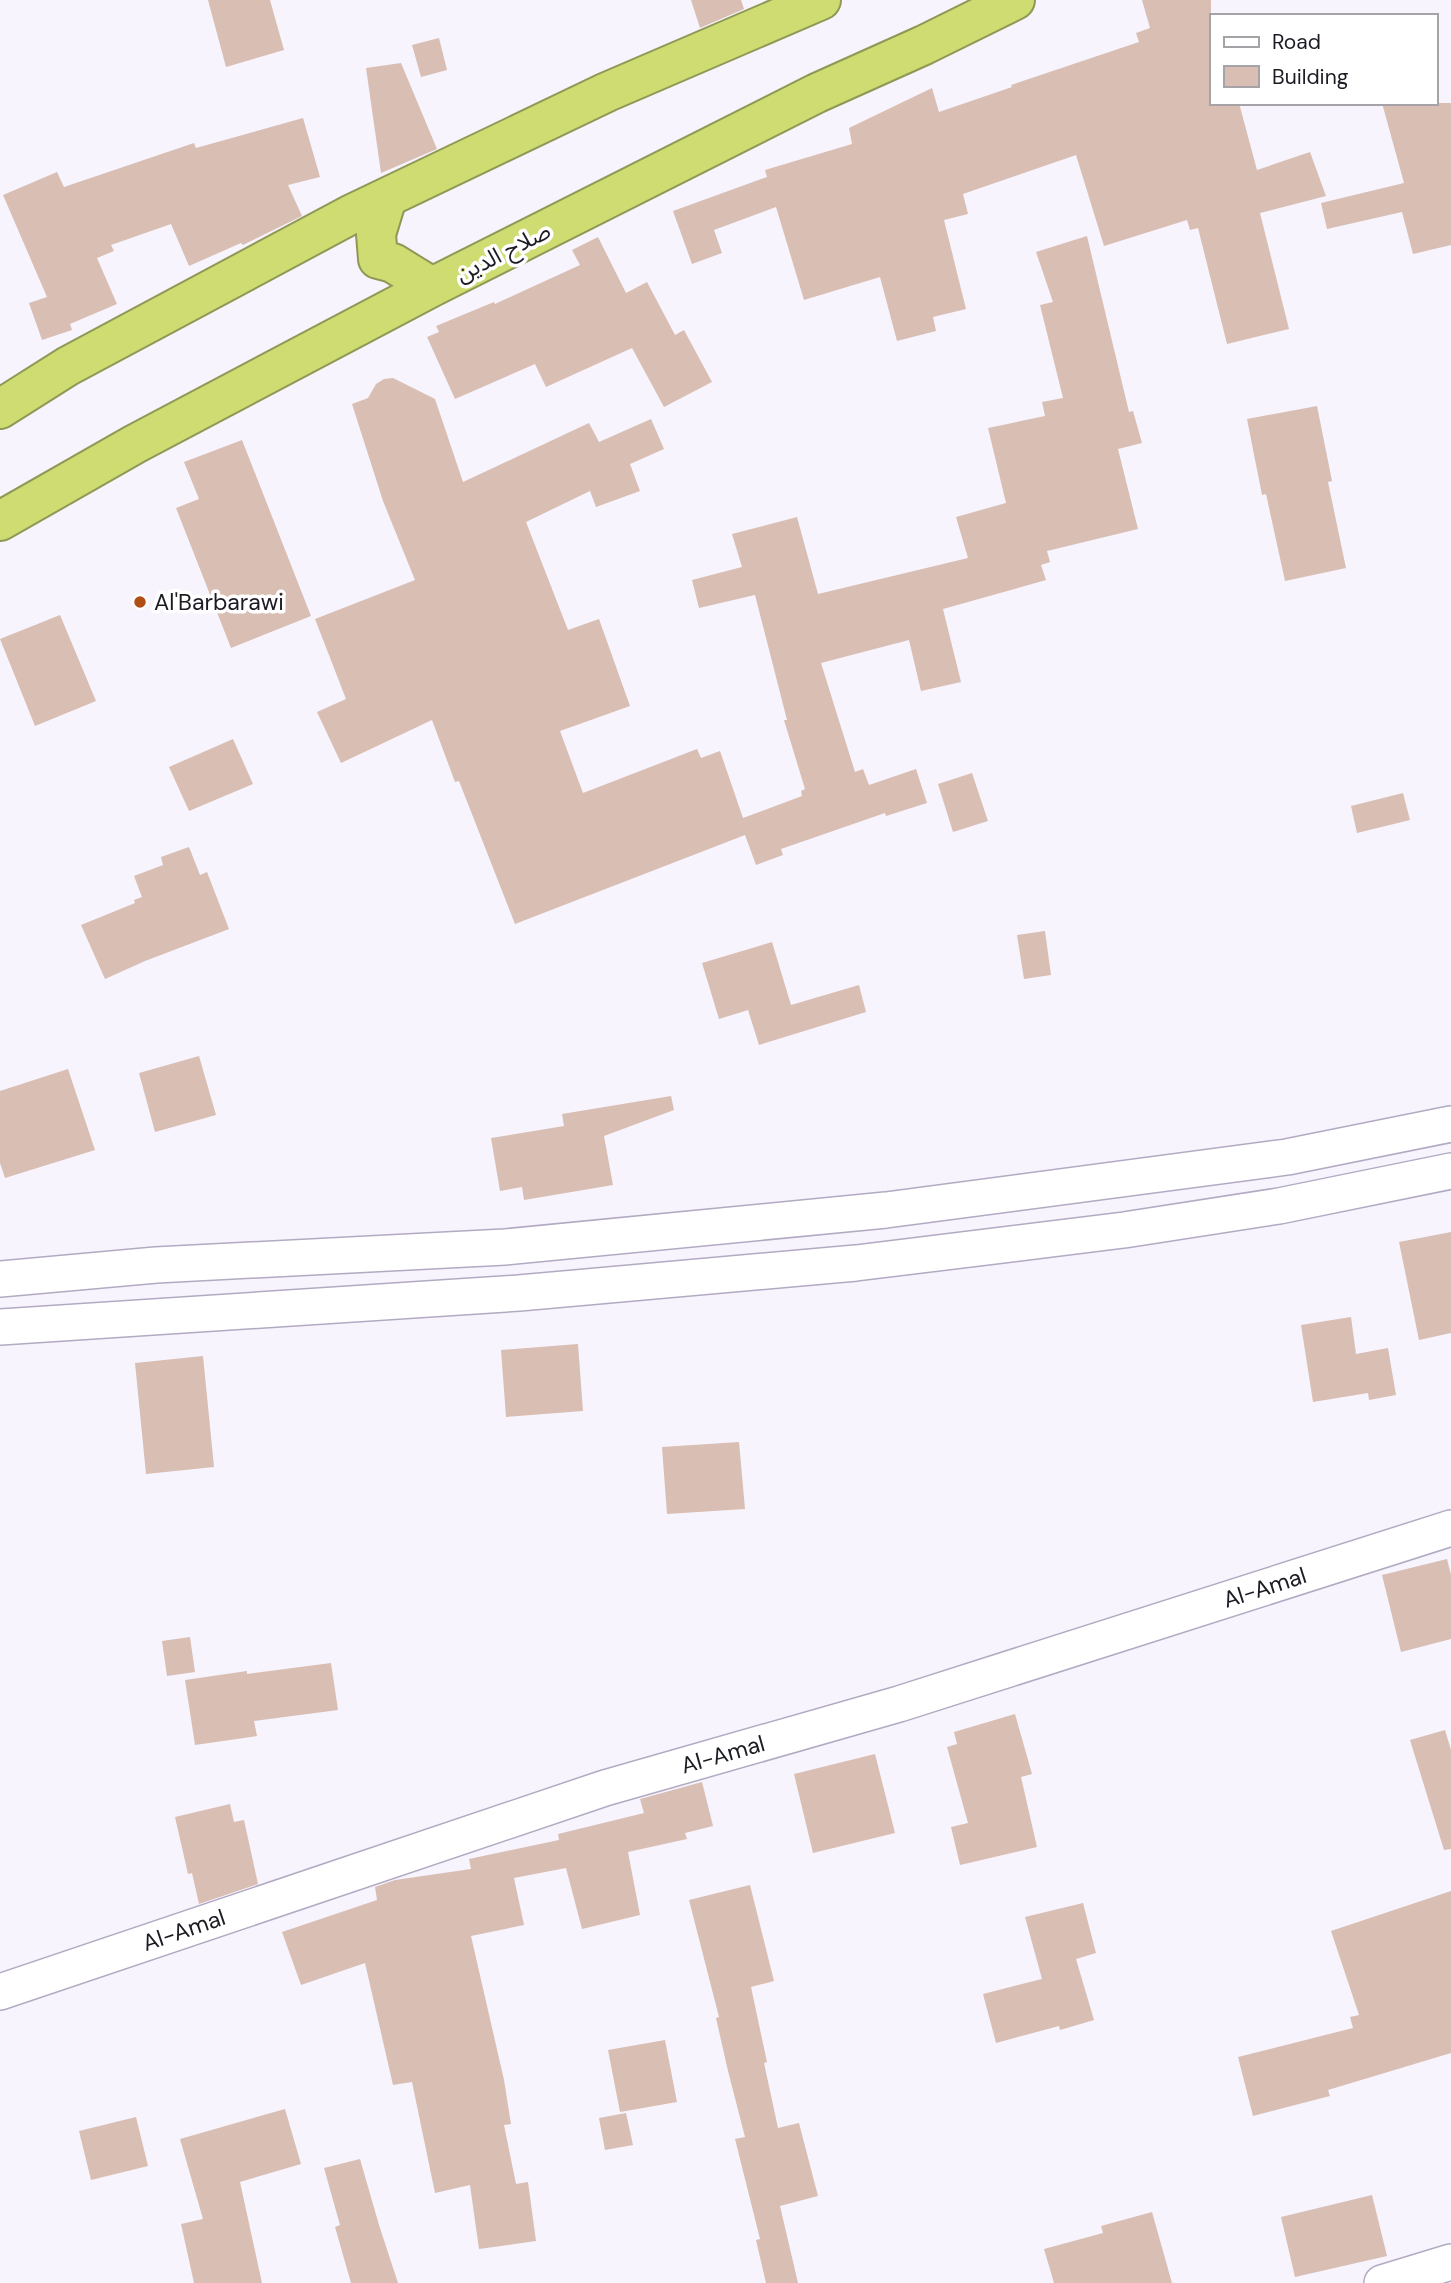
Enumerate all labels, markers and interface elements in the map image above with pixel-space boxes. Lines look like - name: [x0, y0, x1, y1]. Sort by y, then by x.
- legend: [1210, 14, 1437, 105]
- text: Road: [1272, 28, 1321, 56]
- text: Building: [1272, 63, 1349, 91]
- street label: صلاح الدين: [450, 215, 556, 290]
- place label: Al'Barbarawi: [154, 587, 284, 617]
- marker: Al'Barbarawi: [132, 594, 148, 610]
- street label: Al-Amal: [1219, 1560, 1310, 1615]
- street label: Al-Amal: [678, 1728, 768, 1781]
- street label: Al-Amal: [138, 1902, 229, 1958]

